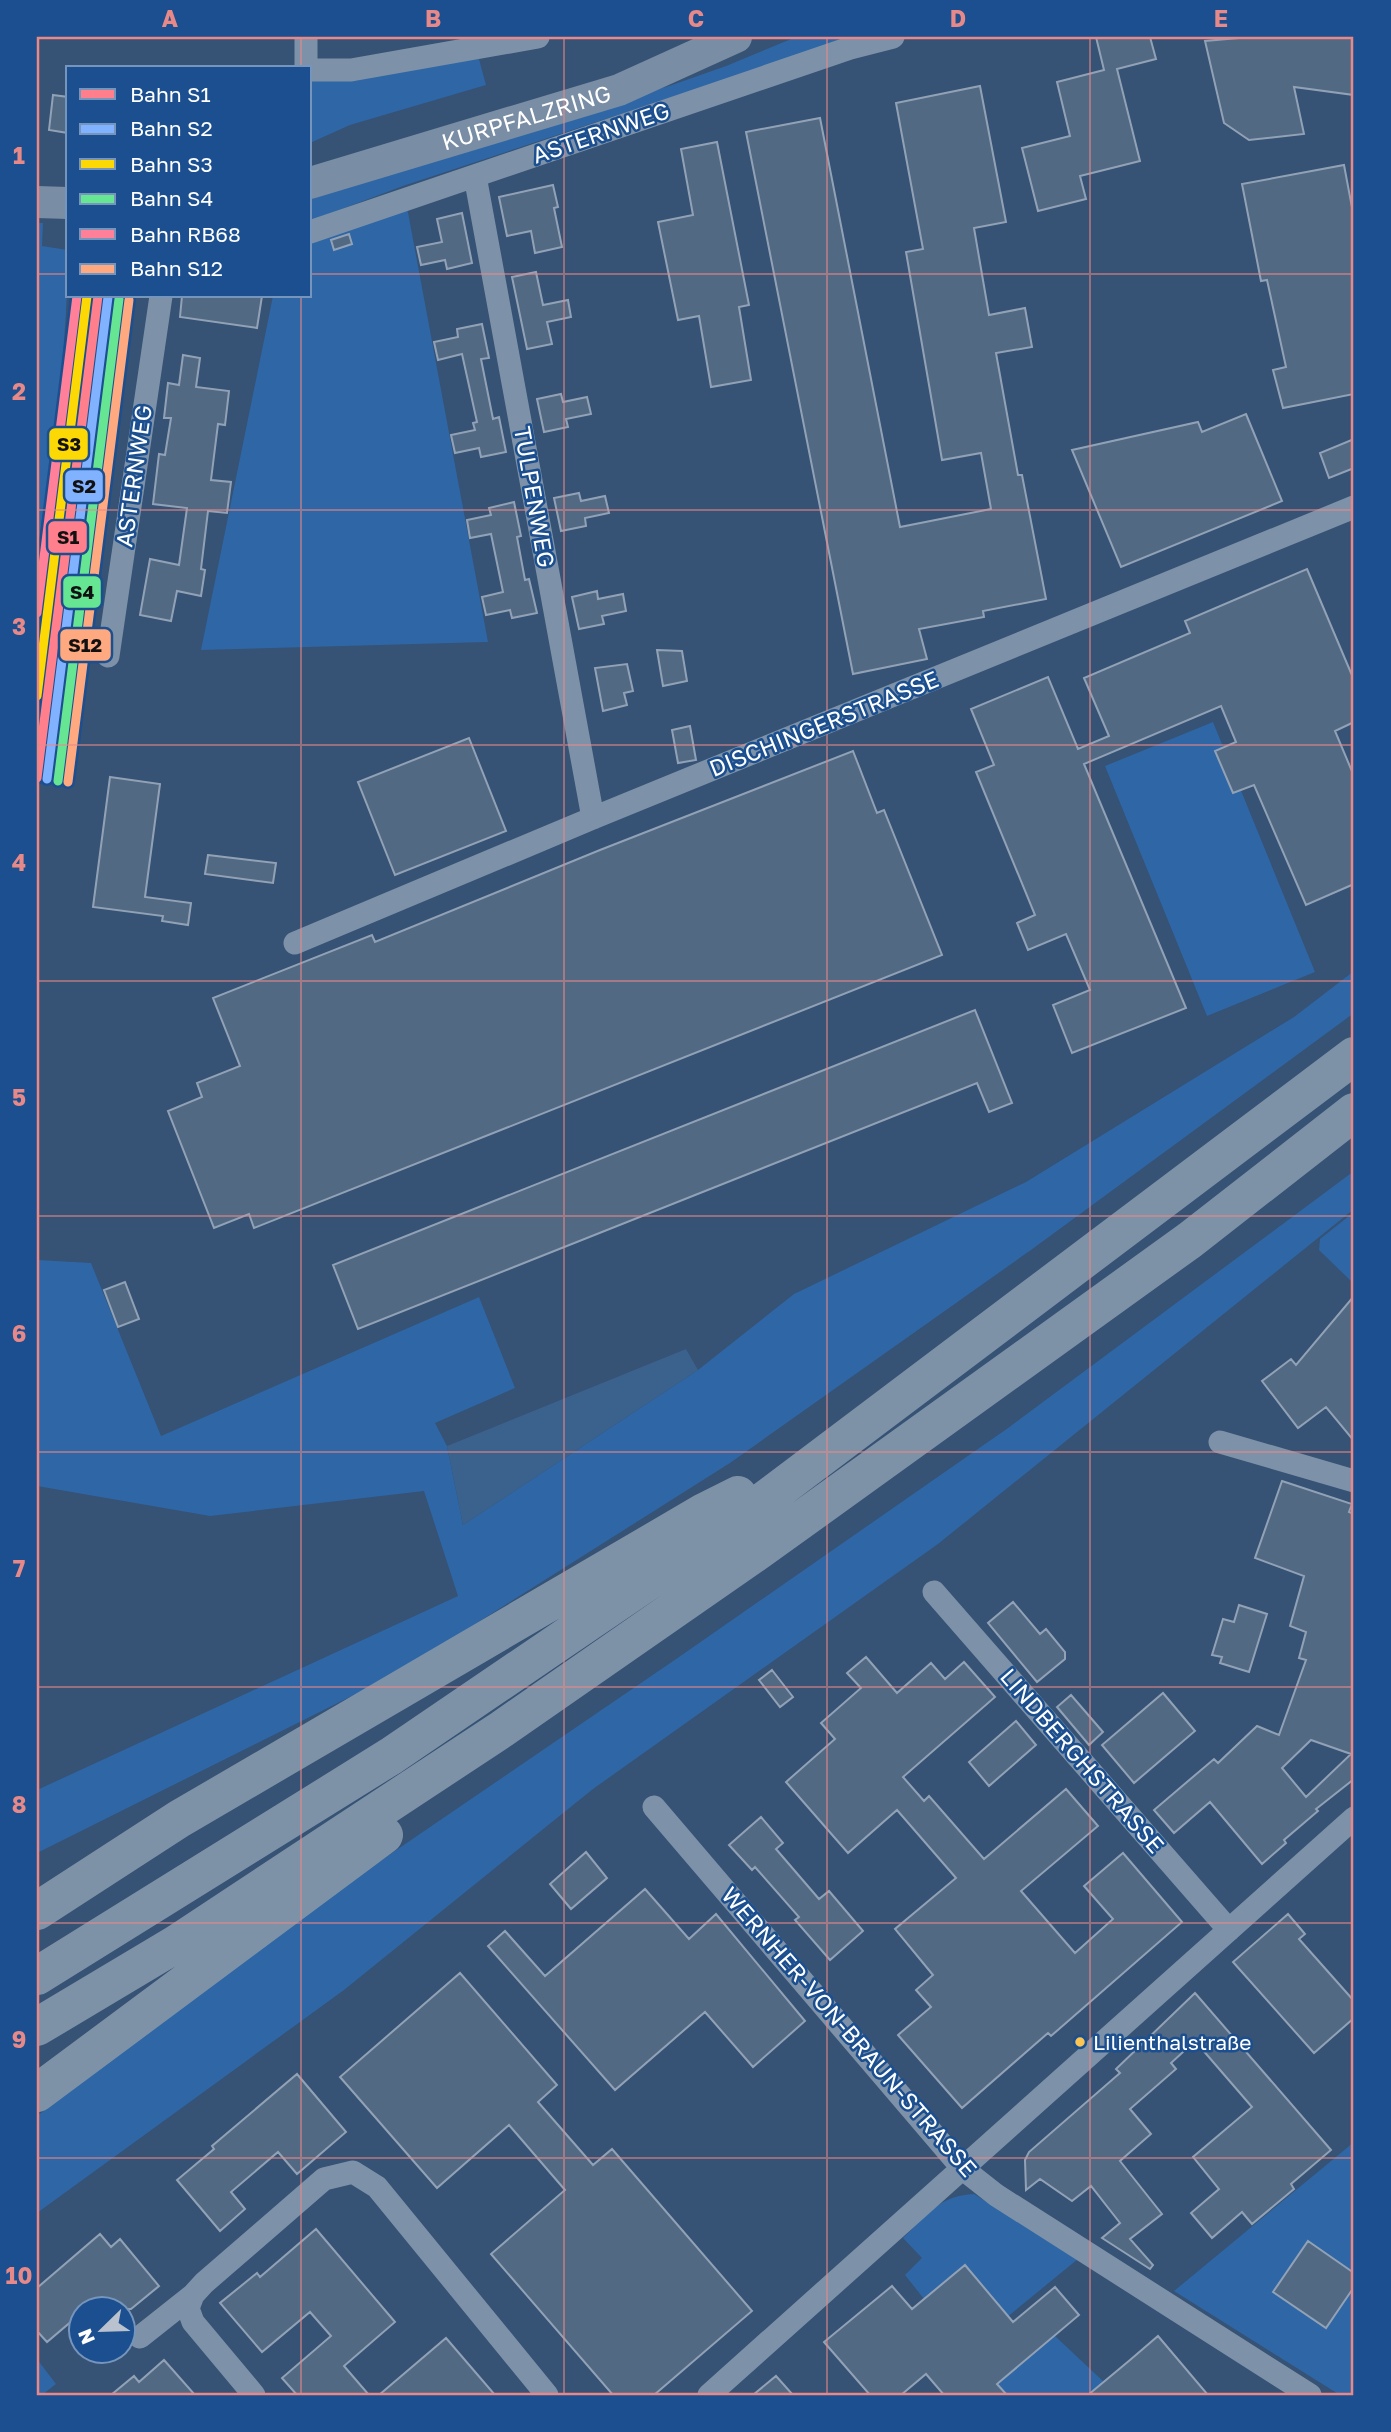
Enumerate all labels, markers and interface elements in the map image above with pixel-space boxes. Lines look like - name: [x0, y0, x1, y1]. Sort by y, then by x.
- text: A: [162, 4, 179, 32]
- text: B: [425, 4, 441, 32]
- text: C: [688, 4, 704, 32]
- text: D: [950, 4, 966, 32]
- text: E: [1214, 4, 1228, 32]
- legend: [66, 66, 312, 298]
- street label: KURPFALZRING: [438, 78, 614, 156]
- text: Bahn S1: [130, 81, 211, 107]
- street label: ASTERNWEG: [528, 95, 673, 169]
- text: Bahn S2: [130, 115, 213, 141]
- text: 1: [13, 141, 25, 169]
- text: Bahn S3: [130, 151, 213, 177]
- text: Bahn S4: [130, 185, 213, 211]
- text: Bahn RB68: [130, 221, 241, 247]
- text: Bahn S12: [130, 255, 223, 281]
- text: 2: [12, 377, 26, 405]
- street label: ASTERNWEG: [109, 403, 157, 549]
- street label: TULPENWEG: [509, 424, 561, 570]
- line badge: S3: [48, 427, 89, 461]
- text: S3: [57, 432, 81, 455]
- line badge: S2: [64, 469, 104, 503]
- text: S2: [72, 474, 96, 497]
- line badge: S1: [47, 520, 88, 554]
- text: S1: [57, 525, 79, 548]
- line badge: S4: [62, 575, 102, 609]
- text: S4: [70, 580, 94, 603]
- text: 3: [12, 612, 26, 640]
- line badge: S12: [59, 628, 112, 662]
- text: S12: [68, 633, 102, 656]
- street label: DISCHINGERSTRASSE: [705, 664, 942, 782]
- text: 4: [12, 848, 26, 876]
- text: 5: [12, 1083, 26, 1111]
- text: 6: [12, 1319, 26, 1347]
- text: 7: [13, 1554, 25, 1582]
- street label: LINDBERGHSTRASSE: [995, 1662, 1171, 1858]
- text: 8: [12, 1790, 26, 1818]
- street label: WERNHER-VON-BRAUN-STRASSE: [716, 1881, 983, 2182]
- text: 9: [12, 2025, 26, 2053]
- place label: Lilienthalstraße: [1093, 2029, 1251, 2055]
- marker: Lilienthalstraße: [1073, 2035, 1087, 2049]
- text: 10: [6, 2261, 32, 2289]
- north arrow: [66, 2296, 136, 2366]
- text: N: [72, 2326, 99, 2348]

